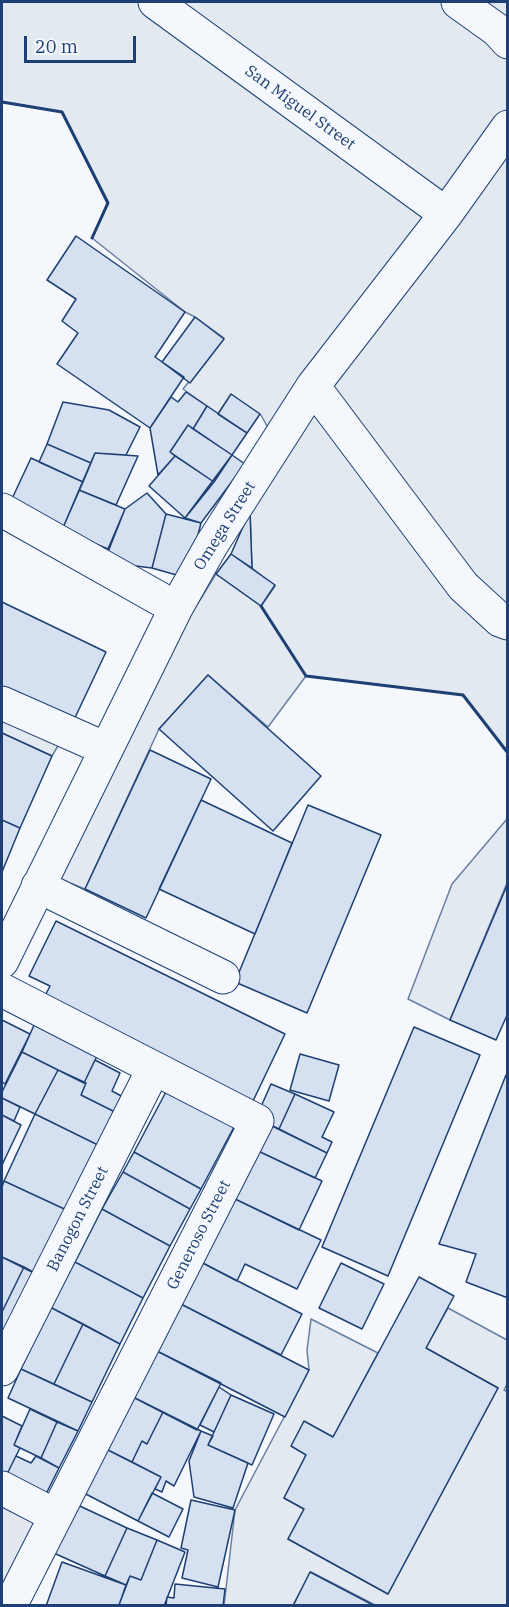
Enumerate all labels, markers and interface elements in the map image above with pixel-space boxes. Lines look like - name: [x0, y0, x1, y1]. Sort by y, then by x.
- scale bar: [27, 24, 140, 62]
- text: 20 m: [35, 35, 78, 58]
- street label: San Miguel Street: [241, 62, 359, 154]
- street label: Omega Street: [190, 478, 260, 574]
- street label: Banogon Street: [43, 1163, 113, 1275]
- street label: Generoso Street: [163, 1177, 235, 1293]

